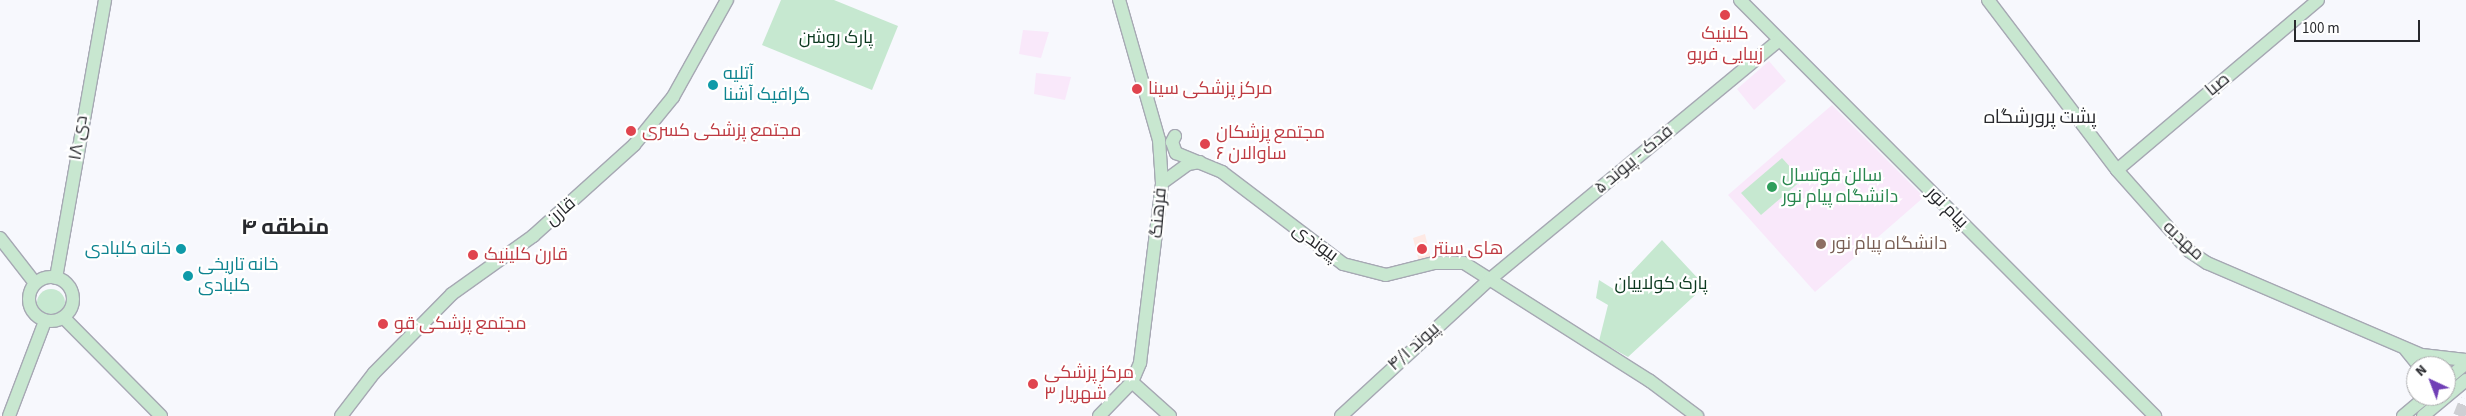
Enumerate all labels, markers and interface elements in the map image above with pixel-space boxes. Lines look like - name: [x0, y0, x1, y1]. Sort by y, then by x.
- marker: کلینیک زیبایی فریو: [1718, 8, 1732, 22]
- scale bar: [2296, 10, 2422, 42]
- text: 100 m: [2302, 18, 2340, 39]
- place label: کلینیک زیبایی فریو: [1687, 24, 1763, 66]
- park label: پارک روشن: [799, 27, 873, 49]
- place label: آتلیه گرافیک آشنا: [723, 64, 810, 106]
- street label: صبا: [2201, 69, 2235, 101]
- place label: مرکز پزشکی سینا: [1148, 78, 1272, 100]
- marker: آتلیه گرافیک آشنا: [707, 79, 719, 91]
- marker: مرکز پزشکی سینا: [1130, 82, 1144, 96]
- district label: پشت پرورشگاه: [1984, 107, 2096, 129]
- street label: ۱۸ دی: [65, 114, 93, 162]
- place label: مجتمع پزشکی کسری: [642, 120, 801, 142]
- street label: فدک - پیوند ۵: [1590, 121, 1678, 199]
- place label: مجتمع پزشکان ساوالان ۶: [1216, 123, 1325, 166]
- marker: مجتمع پزشکی کسری: [624, 124, 638, 138]
- marker: مجتمع پزشکان ساوالان ۶: [1198, 137, 1212, 151]
- place label: سالن فوتسال دانشگاه پیام نور: [1782, 166, 1898, 208]
- marker: سالن فوتسال دانشگاه پیام نور: [1766, 181, 1778, 193]
- street label: پیام نور: [1922, 183, 1972, 233]
- street label: فرهنگ: [1146, 187, 1172, 239]
- street label: قارن: [541, 193, 581, 231]
- district label: منطقه ۴: [241, 215, 329, 241]
- street label: مهدیه: [2158, 217, 2208, 265]
- street label: پیوندی: [1288, 219, 1342, 267]
- place label: دانشگاه پیام نور: [1831, 233, 1947, 255]
- place label: خانه کلبادی: [85, 238, 171, 260]
- place label: های سنتر: [1433, 238, 1503, 260]
- marker: دانشگاه پیام نور: [1815, 238, 1827, 250]
- marker: های سنتر: [1415, 242, 1429, 256]
- marker: خانه کلبادی: [175, 243, 187, 255]
- place label: قارن کلینیک: [484, 244, 568, 266]
- marker: قارن کلینیک: [466, 248, 480, 262]
- place label: خانه تاریخی کلبادی: [198, 255, 279, 298]
- marker: خانه تاریخی کلبادی: [182, 270, 194, 282]
- park label: پارک کولاییان: [1614, 273, 1708, 295]
- place label: مجتمع پزشکی قو: [394, 313, 527, 335]
- marker: مجتمع پزشکی قو: [376, 317, 390, 331]
- street label: پیوند ۴/۱: [1384, 318, 1444, 376]
- north arrow: [2406, 356, 2456, 406]
- text: N: [2411, 360, 2432, 381]
- place label: مرکز پزشکی شهریار ۳: [1044, 363, 1134, 406]
- marker: مرکز پزشکی شهریار ۳: [1026, 377, 1040, 391]

